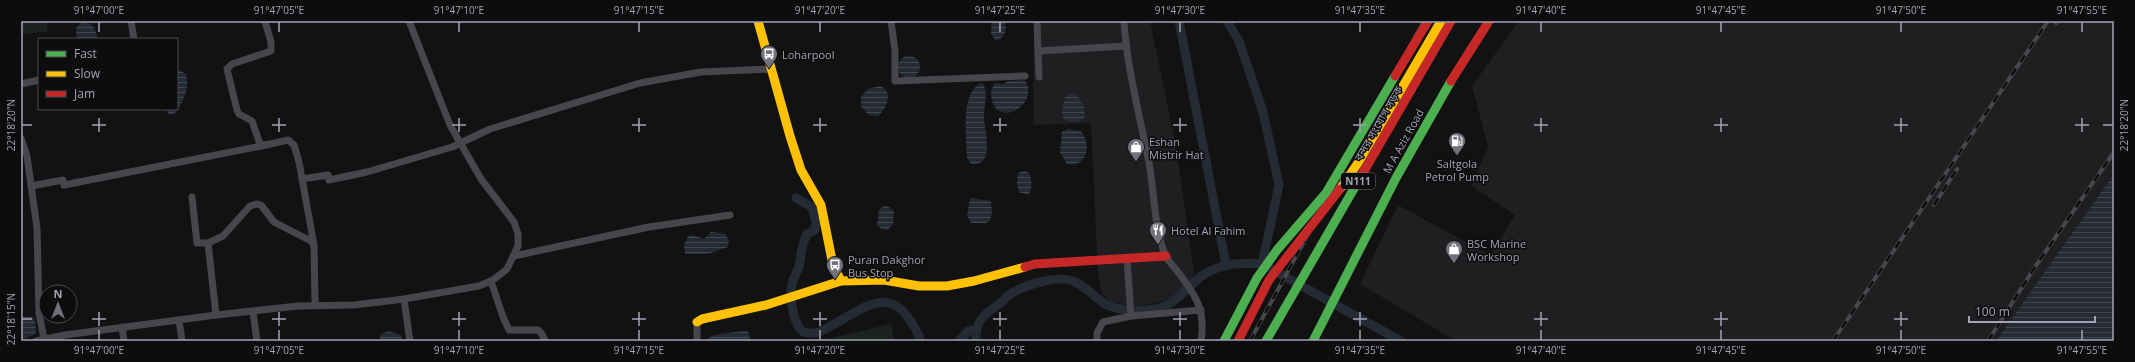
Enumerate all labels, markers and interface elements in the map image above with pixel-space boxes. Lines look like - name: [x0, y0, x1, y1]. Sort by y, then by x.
- text: 91°47'00"E: [74, 3, 124, 17]
- text: 91°47'05"E: [254, 3, 304, 17]
- text: 91°47'10"E: [434, 3, 484, 17]
- text: 91°47'15"E: [614, 3, 664, 17]
- text: 91°47'20"E: [795, 3, 845, 17]
- text: 91°47'25"E: [975, 3, 1025, 17]
- text: 91°47'30"E: [1155, 3, 1205, 17]
- text: 91°47'35"E: [1335, 3, 1385, 17]
- text: 91°47'40"E: [1516, 3, 1566, 17]
- text: 91°47'45"E: [1696, 3, 1746, 17]
- text: 91°47'50"E: [1876, 3, 1926, 17]
- text: 91°47'55"E: [2057, 3, 2107, 17]
- legend: [38, 38, 178, 110]
- bus stop icon: Loharpool: [759, 44, 779, 69]
- text: Fast: [74, 45, 97, 62]
- place label: Loharpool: [782, 47, 834, 62]
- text: Slow: [74, 65, 101, 82]
- street label: বন্দর সংযোগ সড়ক: [1350, 83, 1406, 164]
- text: Jam: [73, 85, 95, 102]
- text: 22°18'20"N: [4, 99, 18, 151]
- text: 22°18'20"N: [2117, 99, 2131, 151]
- street label: M A Aziz Road: [1379, 106, 1427, 176]
- fuel station icon: Saltgola Petrol Pump: [1447, 131, 1467, 156]
- place label: Eshan Mistrir Hat: [1149, 134, 1204, 162]
- shop icon: Eshan Mistrir Hat: [1126, 137, 1146, 162]
- place label: Saltgola Petrol Pump: [1425, 156, 1489, 184]
- road number: N111: [1341, 173, 1375, 189]
- restaurant icon: Hotel Al Fahim: [1148, 220, 1168, 245]
- place label: Hotel Al Fahim: [1171, 223, 1246, 238]
- place label: BSC Marine Workshop: [1467, 236, 1526, 264]
- shop icon: BSC Marine Workshop: [1444, 239, 1464, 264]
- place label: Puran Dakghor Bus Stop: [848, 252, 926, 280]
- bus stop icon: Puran Dakghor Bus Stop: [825, 255, 845, 280]
- north arrow: [38, 284, 78, 324]
- text: N: [54, 286, 62, 301]
- text: 22°18'15"N: [4, 293, 18, 345]
- scale bar: [1969, 298, 2095, 324]
- text: 100 m: [1975, 303, 2010, 320]
- text: 91°47'00"E: [74, 343, 124, 357]
- text: 91°47'05"E: [254, 343, 304, 357]
- text: 91°47'10"E: [434, 343, 484, 357]
- text: 91°47'15"E: [614, 343, 664, 357]
- text: 91°47'20"E: [795, 343, 845, 357]
- text: 91°47'25"E: [975, 343, 1025, 357]
- text: 91°47'30"E: [1155, 343, 1205, 357]
- text: 91°47'35"E: [1335, 343, 1385, 357]
- text: 91°47'40"E: [1516, 343, 1566, 357]
- text: 91°47'45"E: [1696, 343, 1746, 357]
- text: 91°47'50"E: [1876, 343, 1926, 357]
- text: 91°47'55"E: [2057, 343, 2107, 357]

